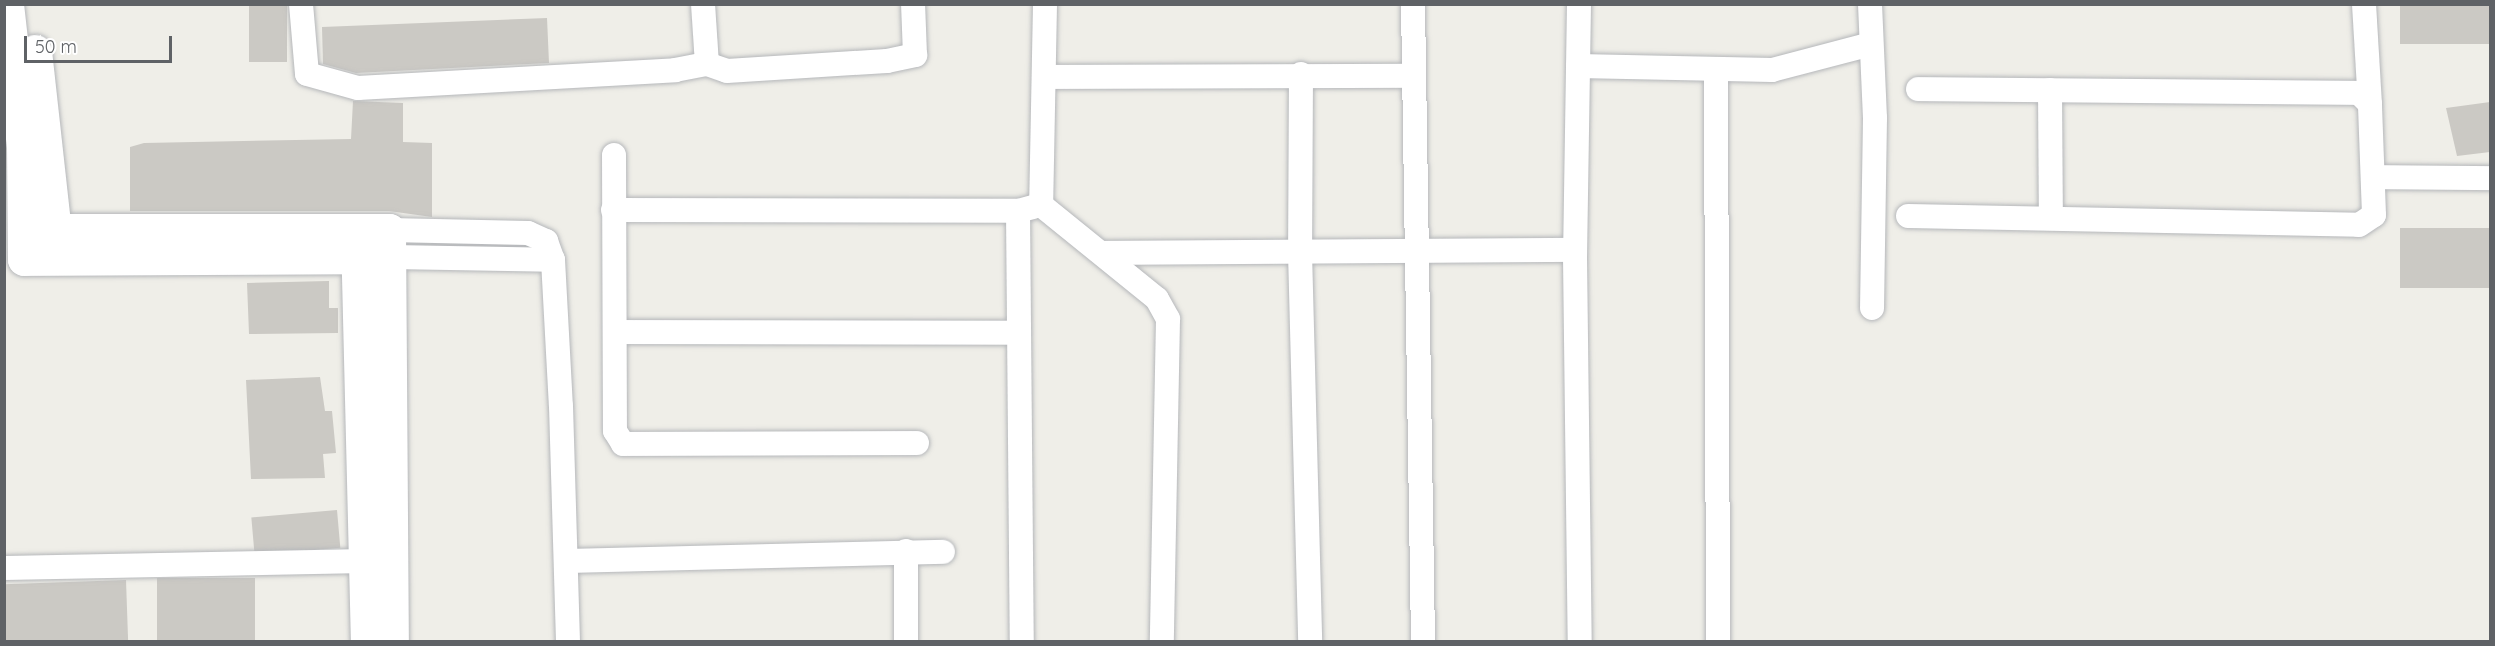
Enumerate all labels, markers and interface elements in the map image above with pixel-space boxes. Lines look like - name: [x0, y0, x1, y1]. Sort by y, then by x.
- scale bar: [27, 24, 176, 62]
- text: 50 m: [35, 35, 77, 58]

